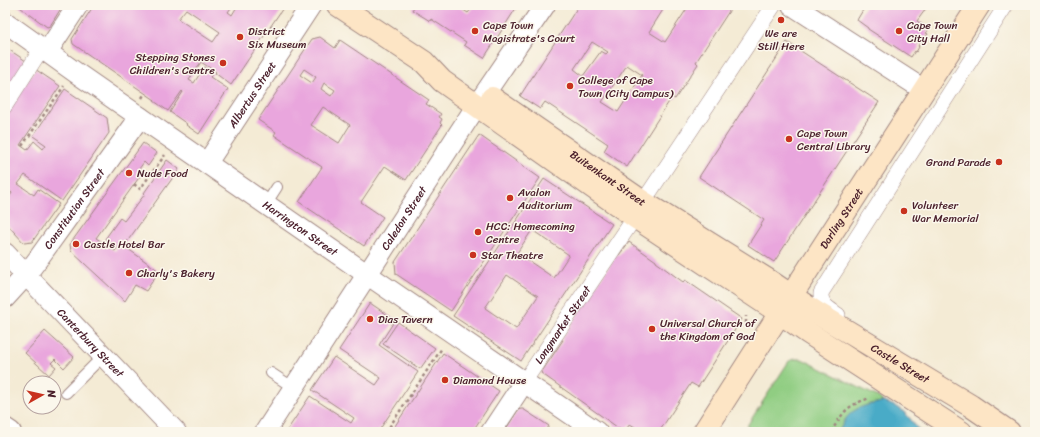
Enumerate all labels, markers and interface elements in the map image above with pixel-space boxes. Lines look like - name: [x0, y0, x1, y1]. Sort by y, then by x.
- marker: We are Still Here: [776, 15, 786, 25]
- place label: Cape Town Magistrate's Court: [483, 16, 575, 48]
- place label: Cape Town City Hall: [907, 16, 958, 48]
- place label: District Six Museum: [248, 22, 306, 54]
- place label: We are Still Here: [757, 24, 805, 56]
- marker: Cape Town Magistrate's Court: [470, 26, 480, 36]
- marker: Cape Town City Hall: [894, 26, 904, 36]
- marker: District Six Museum: [235, 32, 245, 42]
- place label: Stepping Stones Children's Centre: [130, 48, 216, 80]
- street label: Albertus Street: [223, 57, 281, 133]
- marker: Stepping Stones Children's Centre: [218, 58, 228, 68]
- place label: College of Cape Town (City Campus): [578, 71, 674, 103]
- marker: College of Cape Town (City Campus): [565, 81, 575, 91]
- place label: Cape Town Central Library: [797, 124, 871, 156]
- marker: Cape Town Central Library: [784, 134, 794, 144]
- street label: Buitenkant Street: [566, 145, 650, 211]
- place label: Grand Parade: [926, 153, 991, 172]
- marker: Grand Parade: [994, 157, 1004, 167]
- street label: Constitution Street: [38, 164, 110, 253]
- place label: Nude Food: [137, 164, 189, 183]
- marker: Nude Food: [124, 168, 134, 178]
- street label: Caledon Street: [376, 182, 432, 254]
- place label: Avalon Auditorium: [517, 183, 573, 215]
- street label: Darling Street: [814, 184, 868, 253]
- marker: Avalon Auditorium: [505, 193, 515, 203]
- street label: Harrington Street: [259, 195, 342, 261]
- place label: Volunteer War Memorial: [912, 196, 979, 228]
- marker: Volunteer War Memorial: [899, 206, 909, 216]
- place label: HCC: Homecoming Centre: [486, 217, 575, 249]
- marker: HCC: Homecoming Centre: [473, 227, 483, 237]
- place label: Castle Hotel Bar: [84, 235, 165, 254]
- marker: Castle Hotel Bar: [71, 239, 81, 249]
- place label: Star Theatre: [481, 246, 544, 265]
- marker: Star Theatre: [468, 250, 478, 260]
- place label: Charly's Bakery: [137, 264, 215, 283]
- marker: Charly's Bakery: [124, 268, 134, 278]
- street label: Longmarket Street: [529, 281, 596, 368]
- street label: Canterbury Street: [53, 303, 129, 382]
- place label: Dias Tavern: [378, 310, 433, 329]
- marker: Dias Tavern: [365, 314, 375, 324]
- place label: Universal Church of the Kingdom of God: [660, 314, 758, 346]
- marker: Universal Church of the Kingdom of God: [647, 324, 657, 334]
- street label: Castle Street: [867, 338, 934, 389]
- place label: Diamond House: [453, 371, 527, 390]
- north arrow: [22, 375, 62, 415]
- marker: Diamond House: [440, 375, 450, 385]
- text: N: [41, 388, 61, 399]

